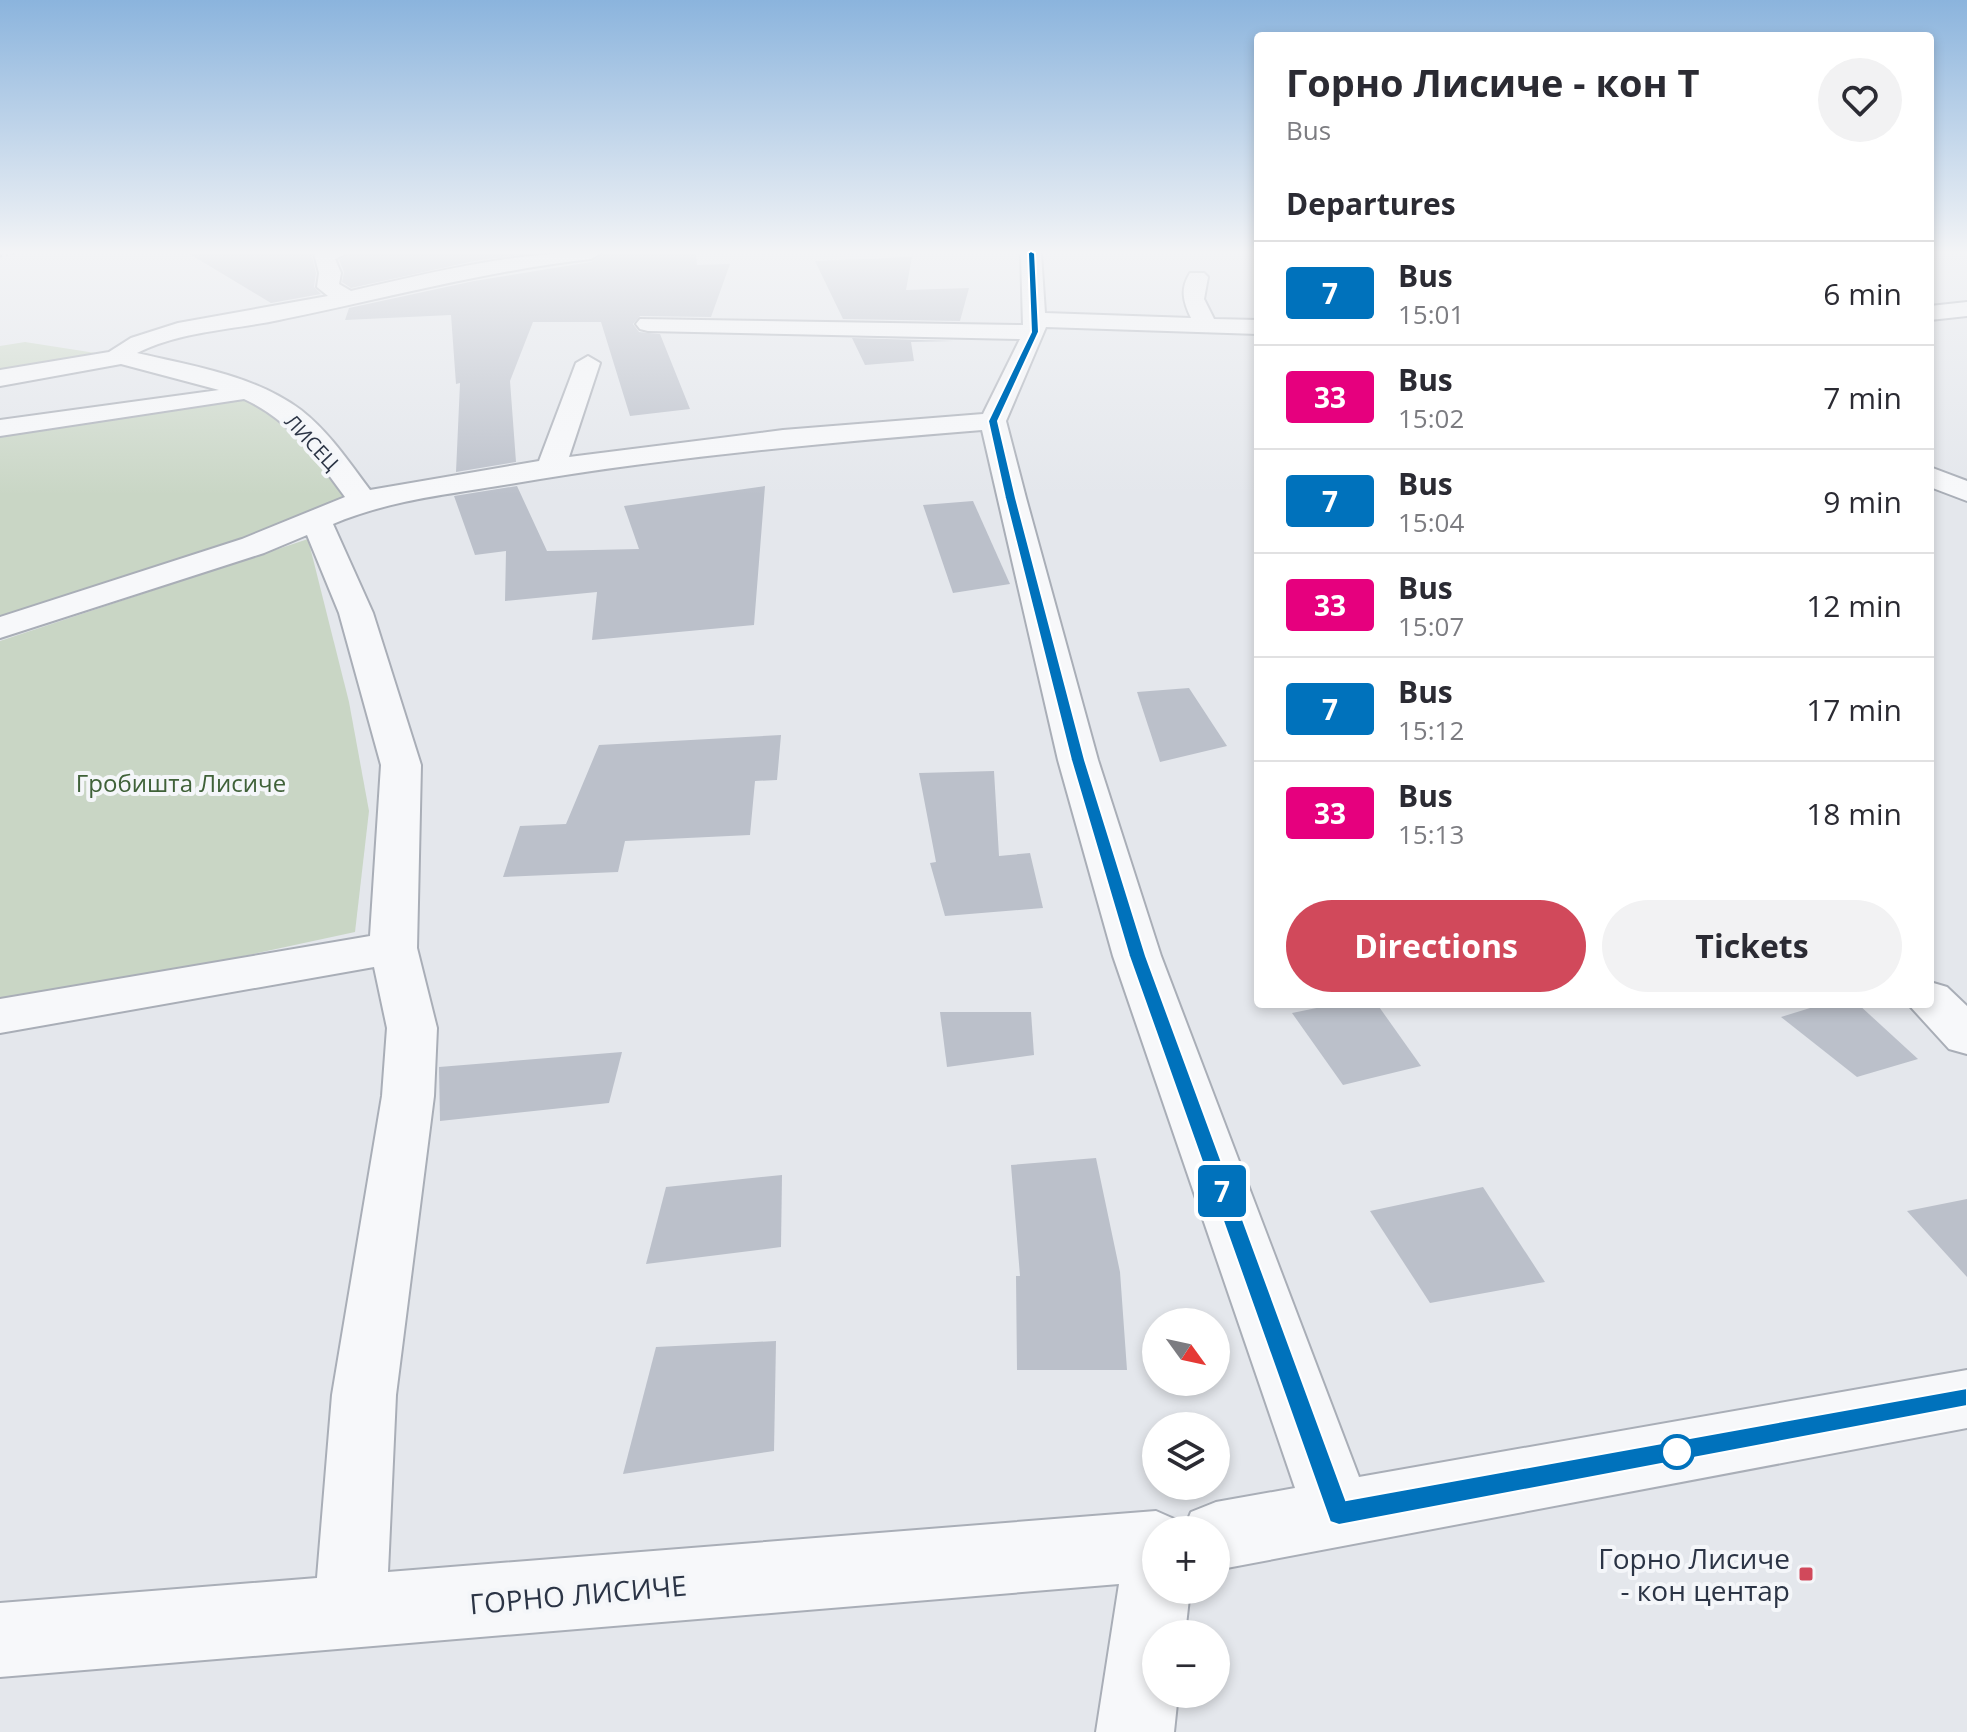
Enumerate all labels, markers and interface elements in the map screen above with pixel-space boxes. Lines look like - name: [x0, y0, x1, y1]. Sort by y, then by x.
- text: Горно Лисиче - кон Т: [1286, 56, 1699, 108]
- button: heart: [1818, 58, 1902, 142]
- text: Bus: [1286, 112, 1331, 148]
- text: Departures: [1286, 183, 1456, 224]
- text: Bus: [1398, 255, 1453, 296]
- text: 6 min: [1823, 273, 1902, 314]
- text: 7: [1322, 274, 1338, 312]
- text: 15:01: [1398, 296, 1464, 332]
- text: Bus: [1398, 359, 1453, 400]
- text: 7 min: [1823, 377, 1902, 418]
- text: 33: [1314, 378, 1346, 416]
- text: 15:02: [1398, 400, 1464, 436]
- street label: ЛИСЕЦ: [279, 408, 345, 476]
- text: Bus: [1398, 463, 1453, 504]
- text: 9 min: [1823, 481, 1902, 522]
- text: 7: [1322, 482, 1338, 520]
- text: 15:04: [1398, 504, 1464, 540]
- text: Bus: [1398, 567, 1453, 608]
- text: 12 min: [1806, 585, 1902, 626]
- text: 33: [1314, 586, 1346, 624]
- text: 15:07: [1398, 608, 1464, 644]
- text: Bus: [1398, 671, 1453, 712]
- text: 17 min: [1806, 689, 1902, 730]
- text: 7: [1322, 690, 1338, 728]
- text: 15:12: [1398, 712, 1464, 748]
- park label: Гробишта Лисиче: [76, 766, 286, 799]
- text: Bus: [1398, 775, 1453, 816]
- text: 18 min: [1806, 793, 1902, 834]
- text: 33: [1314, 794, 1346, 832]
- text: 15:13: [1398, 816, 1464, 852]
- button: Directions: [1286, 900, 1586, 992]
- button: Tickets: [1602, 900, 1902, 992]
- line badge: 7: [1196, 1165, 1248, 1217]
- text: 7: [1214, 1172, 1230, 1210]
- north arrow: [1142, 1308, 1230, 1396]
- map controls: [1142, 1308, 1230, 1708]
- button: layers: [1142, 1412, 1230, 1500]
- unlabelled marker: [1660, 1435, 1694, 1469]
- button: +: [1142, 1516, 1230, 1604]
- place label: Горно Лисиче - кон центар: [1598, 1539, 1790, 1609]
- marker: Горно Лисиче - кон центар: [1797, 1565, 1815, 1583]
- street label: ГОРНО ЛИСИЧЕ: [468, 1566, 688, 1622]
- button: −: [1142, 1620, 1230, 1708]

